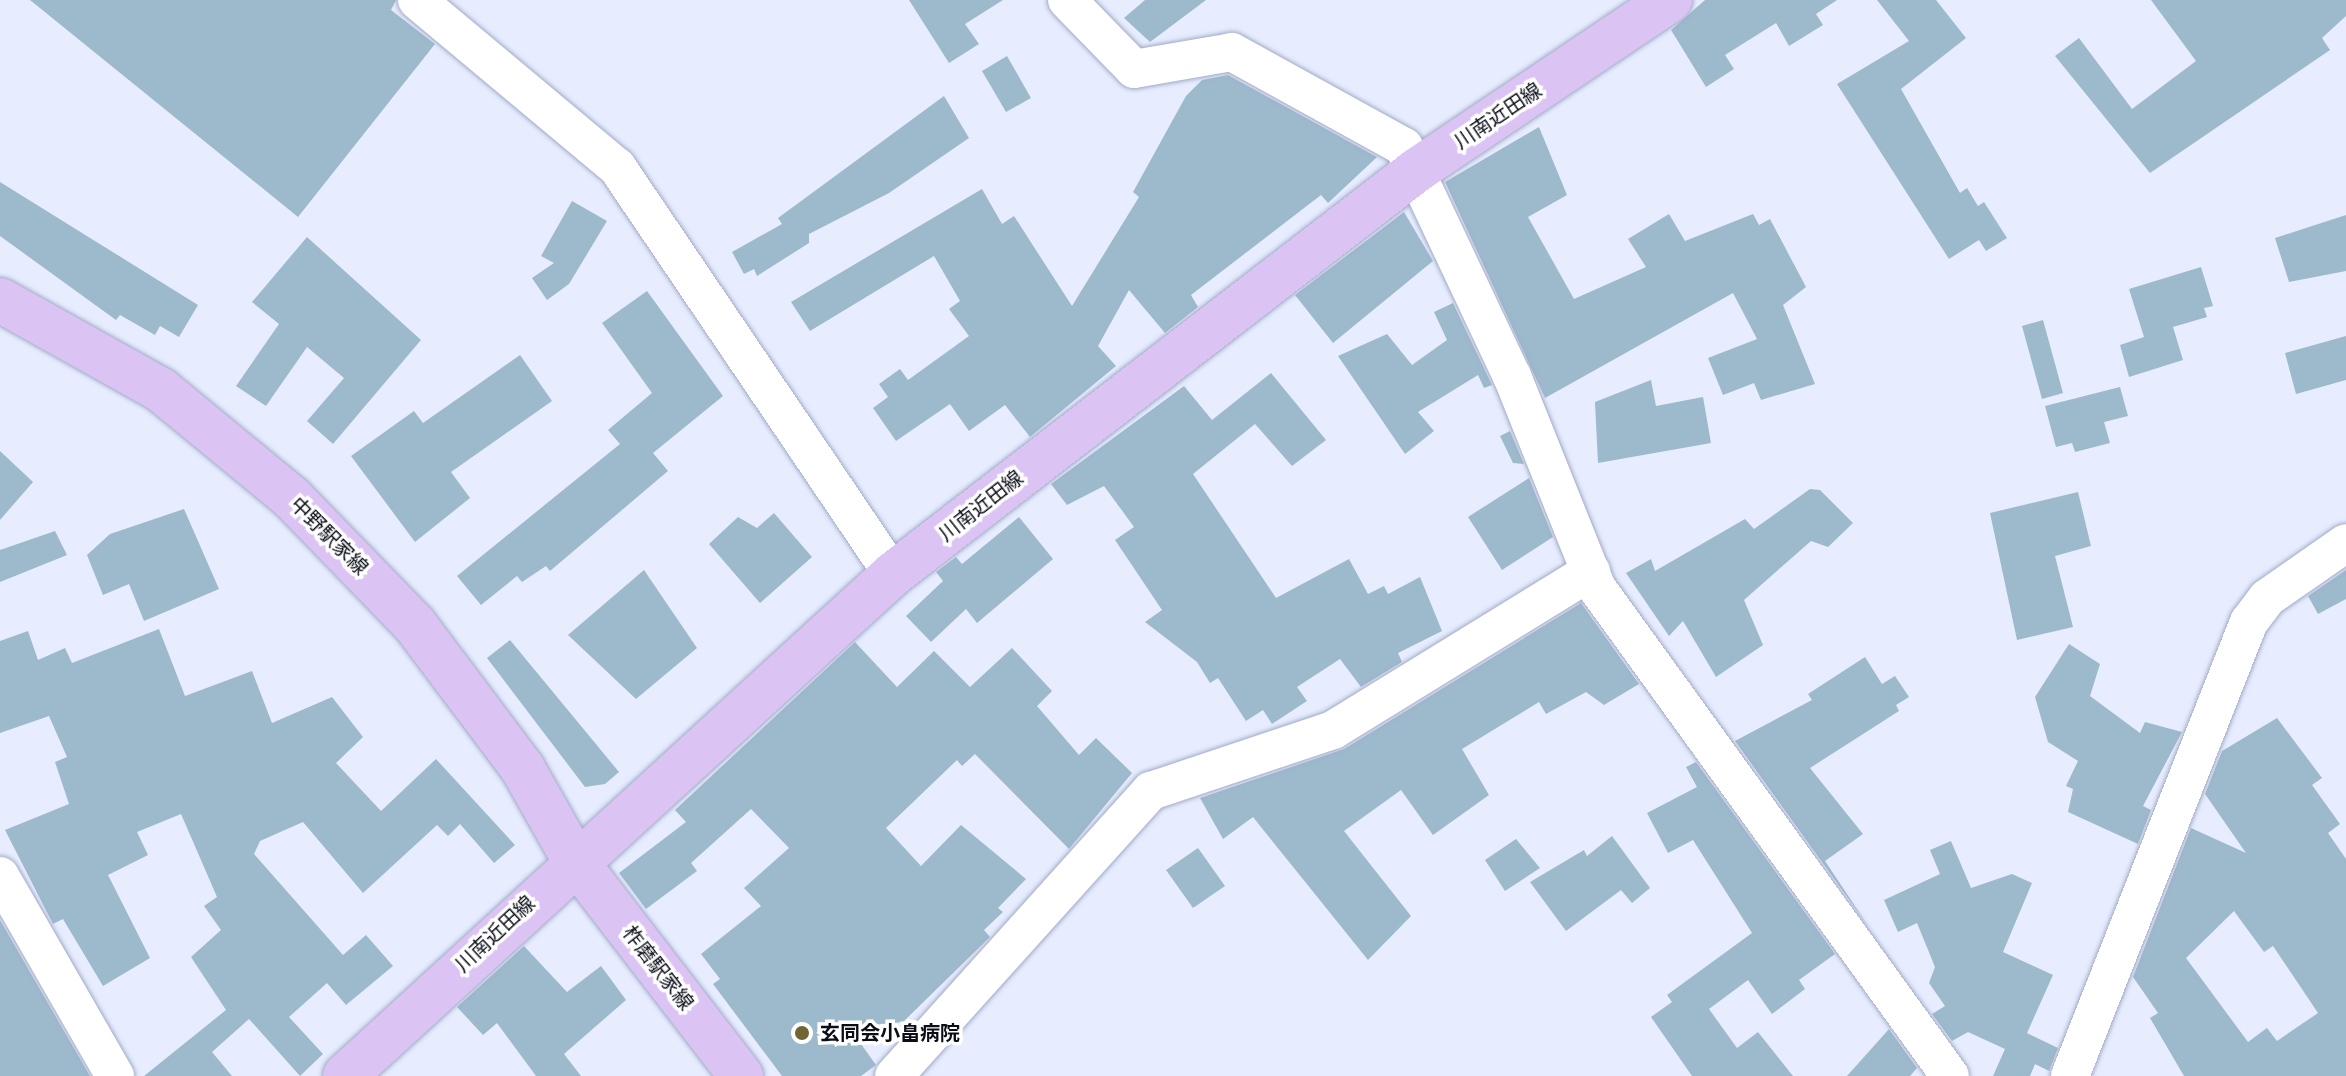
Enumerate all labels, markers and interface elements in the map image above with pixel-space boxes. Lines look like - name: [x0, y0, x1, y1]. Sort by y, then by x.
- street label: 川南近田線: [1450, 78, 1546, 154]
- street label: 川南近田線: [934, 466, 1028, 546]
- street label: 中野駅家線: [285, 492, 373, 580]
- street label: 川南近田線: [450, 891, 540, 977]
- street label: 柞磨駅家線: [618, 921, 698, 1015]
- place label: 玄同会小畠病院: [820, 1021, 960, 1045]
- marker: 玄同会小畠病院: [791, 1022, 813, 1044]

